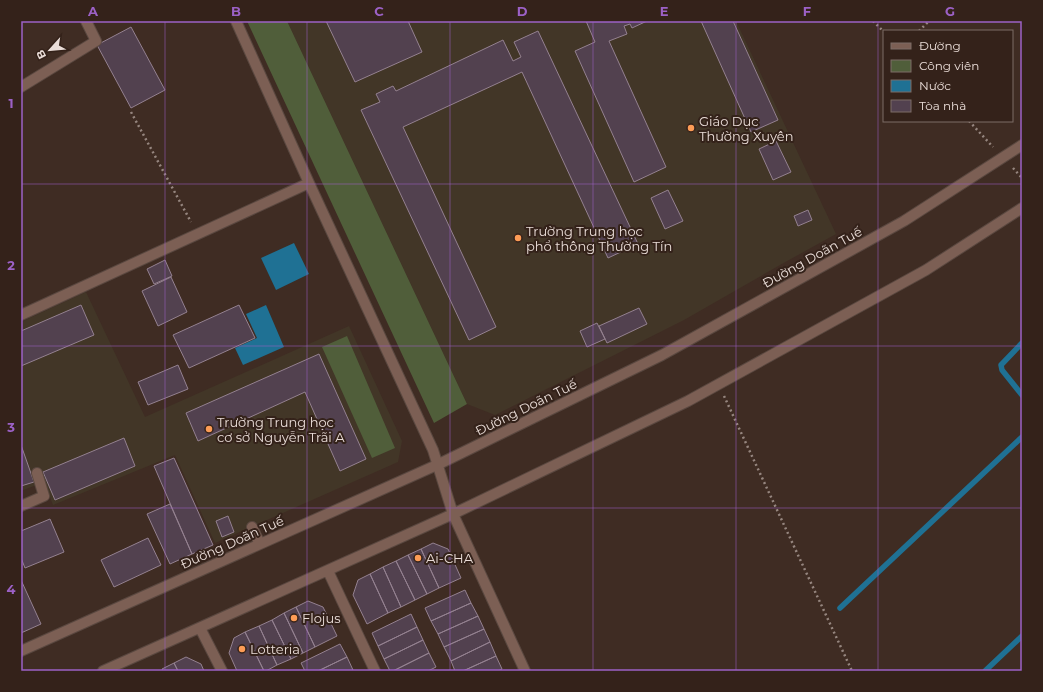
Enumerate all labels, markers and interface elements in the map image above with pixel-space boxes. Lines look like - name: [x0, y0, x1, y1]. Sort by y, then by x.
- text: A: [87, 3, 99, 19]
- text: B: [231, 3, 241, 19]
- text: C: [374, 3, 384, 19]
- text: D: [517, 3, 528, 19]
- text: E: [660, 3, 669, 19]
- text: F: [803, 3, 811, 19]
- text: G: [945, 3, 955, 19]
- north arrow: [30, 30, 70, 70]
- legend: [883, 30, 1013, 122]
- text: Đường: [919, 38, 961, 53]
- text: B: [33, 48, 49, 61]
- text: Công viên: [919, 58, 979, 73]
- text: Nước: [919, 78, 951, 93]
- text: 1: [8, 95, 14, 111]
- text: Tòa nhà: [919, 98, 966, 113]
- place label: Giáo Dục Thường Xuyên: [699, 113, 793, 144]
- marker: Giáo Dục Thường Xuyên: [686, 123, 696, 133]
- place label: Trường Trung học phổ thông Thường Tín: [526, 223, 672, 254]
- street label: Đường Doãn Tuế: [759, 223, 865, 291]
- marker: Trường Trung học phổ thông Thường Tín: [513, 233, 523, 243]
- text: 2: [7, 257, 15, 273]
- street label: Đường Doãn Tuế: [473, 375, 580, 439]
- place label: Trường Trung học cơ sở Nguyễn Trãi A: [217, 414, 345, 445]
- text: 3: [6, 419, 15, 435]
- marker: Trường Trung học cơ sở Nguyễn Trãi A: [204, 424, 214, 434]
- street label: Đường Doãn Tuế: [178, 512, 286, 572]
- place label: Ai-CHA: [426, 550, 474, 566]
- marker: Ai-CHA: [413, 553, 423, 563]
- text: 4: [7, 581, 16, 597]
- place label: Flojus: [302, 610, 340, 626]
- marker: Flojus: [289, 613, 299, 623]
- place label: Lotteria: [250, 641, 300, 657]
- marker: Lotteria: [237, 644, 247, 654]

